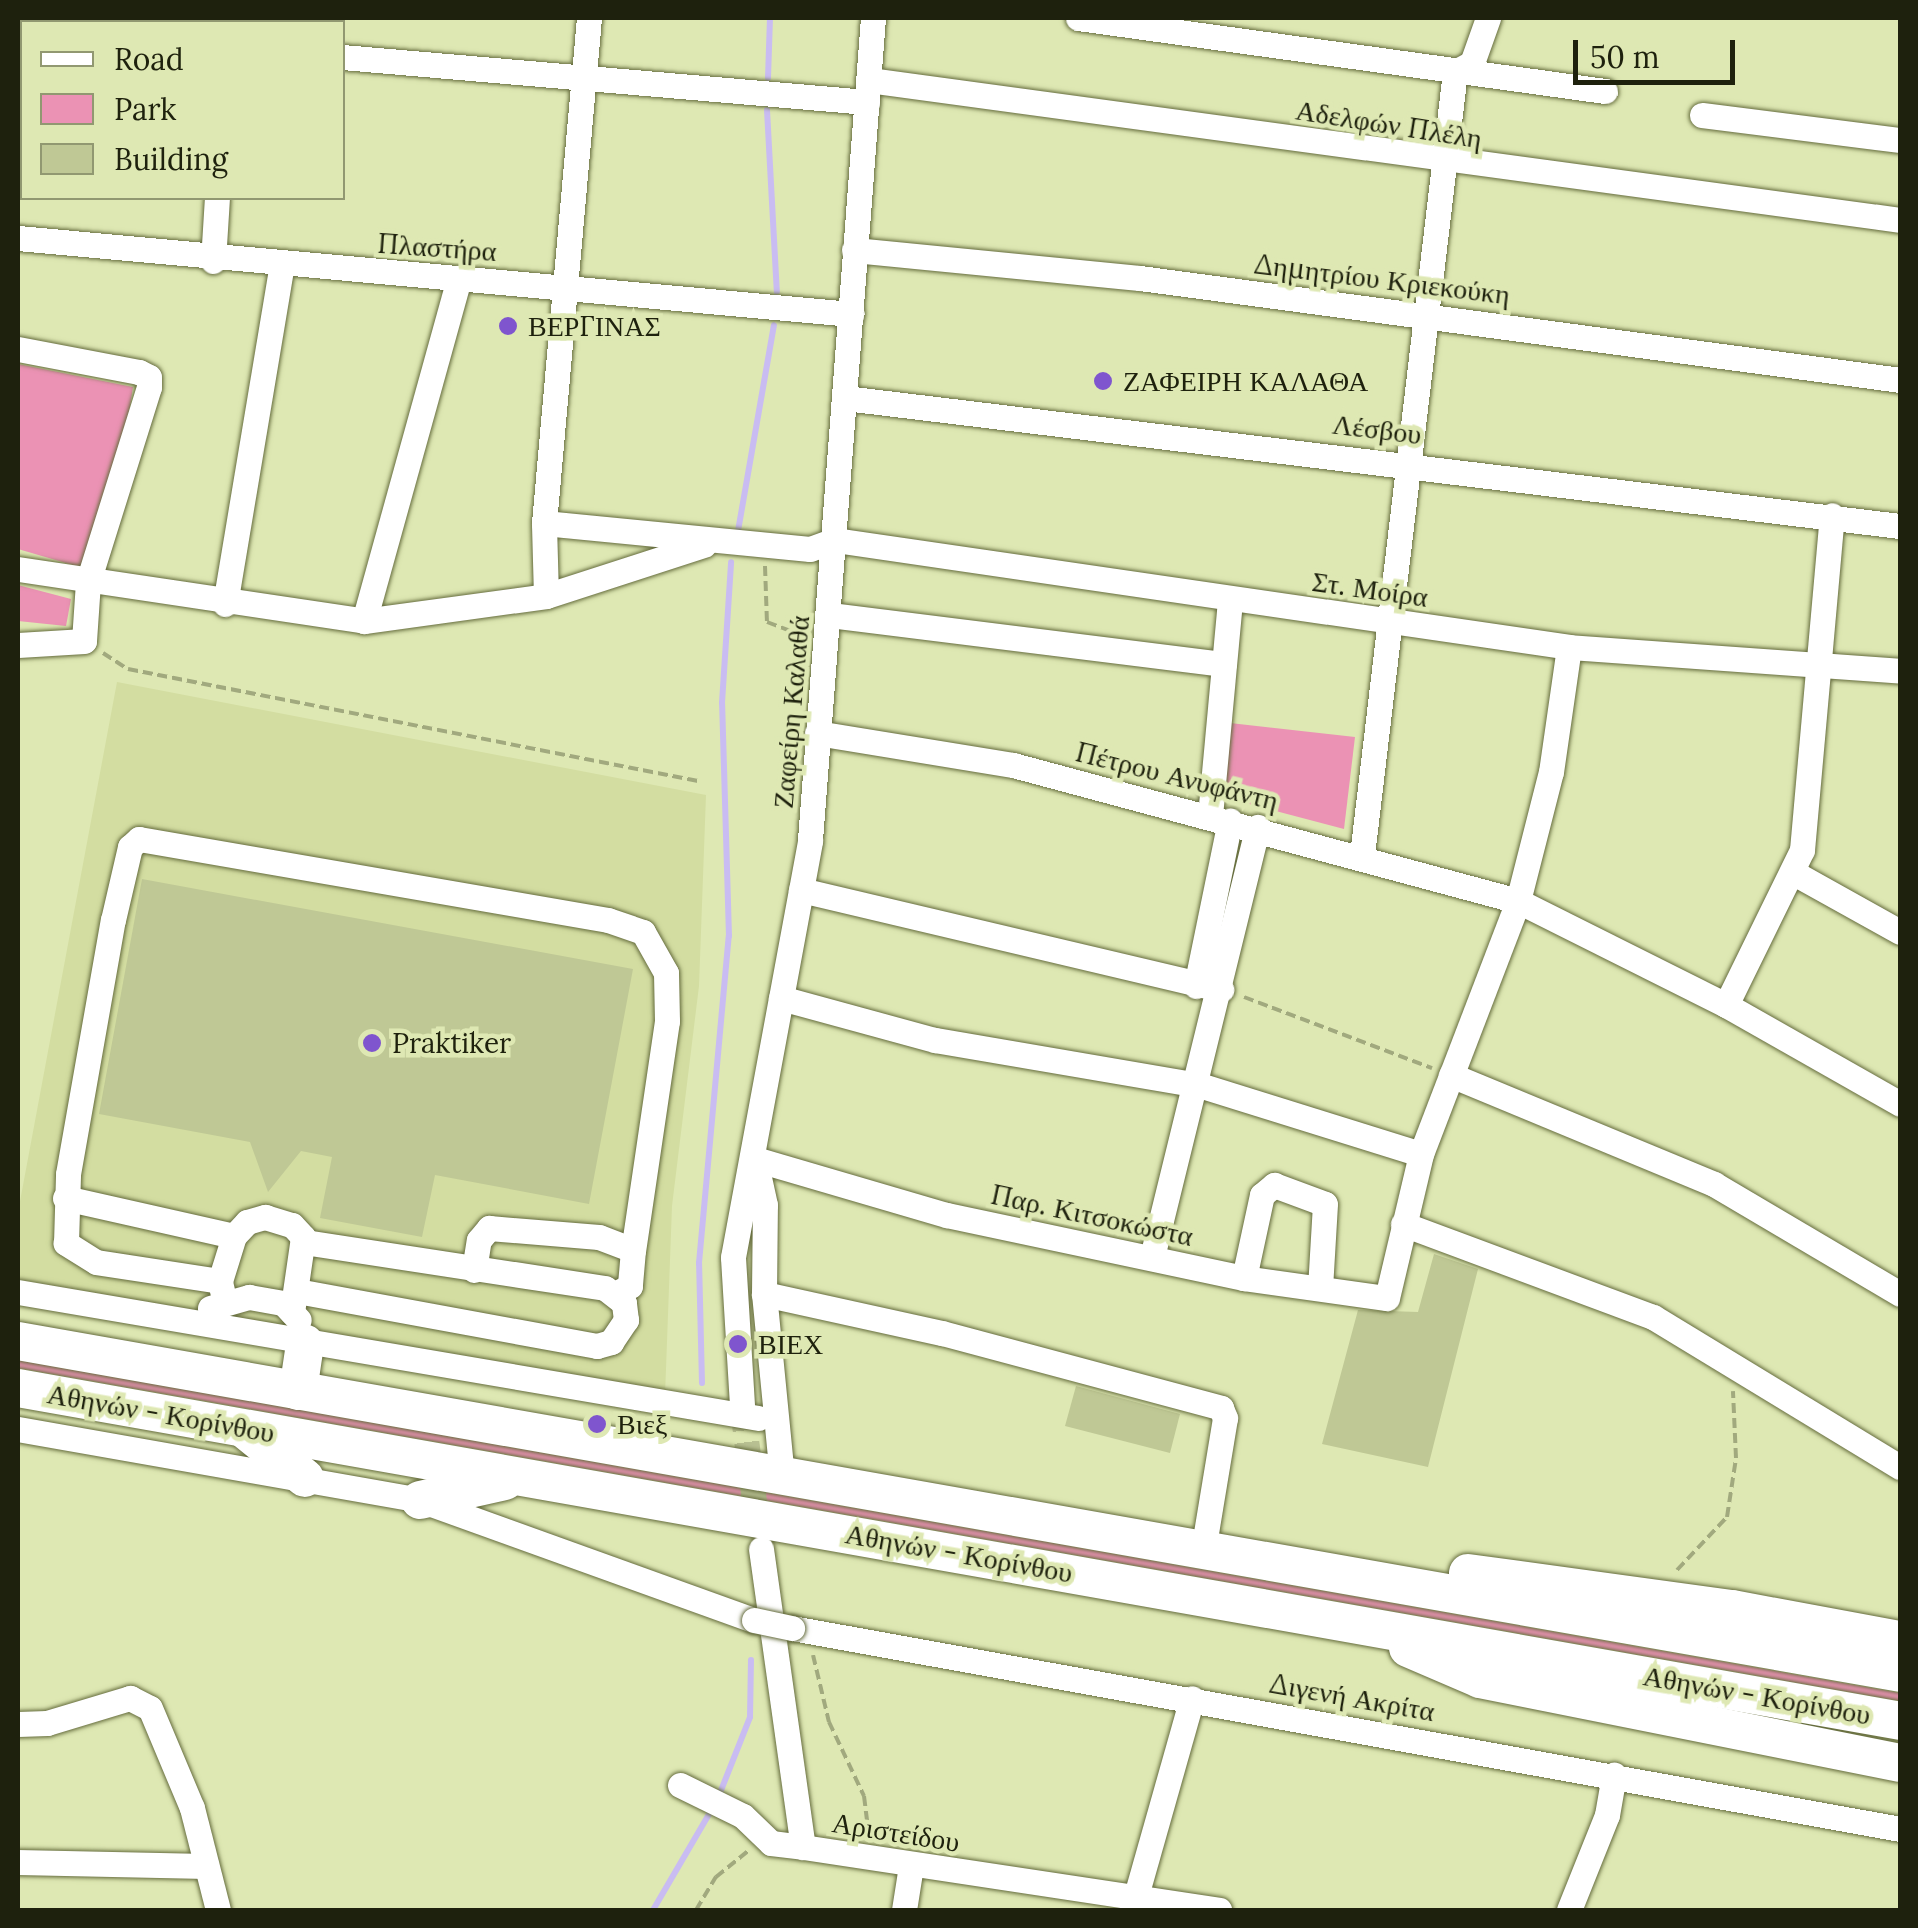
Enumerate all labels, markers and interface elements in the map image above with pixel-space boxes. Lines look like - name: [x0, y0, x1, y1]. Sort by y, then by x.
- legend: [20, 20, 345, 200]
- scale bar: [1578, 20, 1740, 82]
- text: 50 m: [1590, 38, 1660, 76]
- text: Road: [114, 40, 184, 78]
- text: Park: [114, 90, 176, 128]
- street label: Αδελφών Πλέλη: [1294, 93, 1484, 155]
- text: Building: [114, 140, 228, 178]
- street label: Πλαστήρα: [376, 226, 498, 268]
- street label: Δημητρίου Κριεκούκη: [1252, 247, 1512, 311]
- place label: ΒΕΡΓΙΝΑΣ: [528, 309, 661, 343]
- marker: ΒΕΡΓΙΝΑΣ: [497, 315, 519, 337]
- place label: ΖΑΦΕΙΡΗ ΚΑΛΑΘΑ: [1123, 364, 1368, 398]
- marker: ΖΑΦΕΙΡΗ ΚΑΛΑΘΑ: [1092, 370, 1114, 392]
- street label: Λέσβου: [1331, 407, 1423, 451]
- street label: Στ. Μοίρα: [1310, 564, 1430, 614]
- street label: Ζαφείρη Καλαθά: [766, 614, 816, 810]
- street label: Πέτρου Ανυφάντη: [1072, 735, 1282, 817]
- place label: Praktiker: [392, 1026, 511, 1060]
- marker: Praktiker: [361, 1032, 383, 1054]
- street label: Παρ. Κιτσοκώστα: [988, 1177, 1196, 1253]
- place label: ΒΙΕΧ: [758, 1327, 823, 1361]
- marker: ΒΙΕΧ: [727, 1333, 749, 1355]
- street label: Αθηνών - Κορίνθου: [45, 1376, 277, 1450]
- place label: Βιεξ: [617, 1407, 667, 1441]
- marker: Βιεξ: [586, 1413, 608, 1435]
- street label: Αθηνών - Κορίνθου: [843, 1516, 1075, 1590]
- street label: Αθηνών - Κορίνθου: [1641, 1658, 1873, 1732]
- street label: Διγενή Ακρίτα: [1267, 1666, 1437, 1728]
- street label: Αριστείδου: [830, 1805, 962, 1859]

